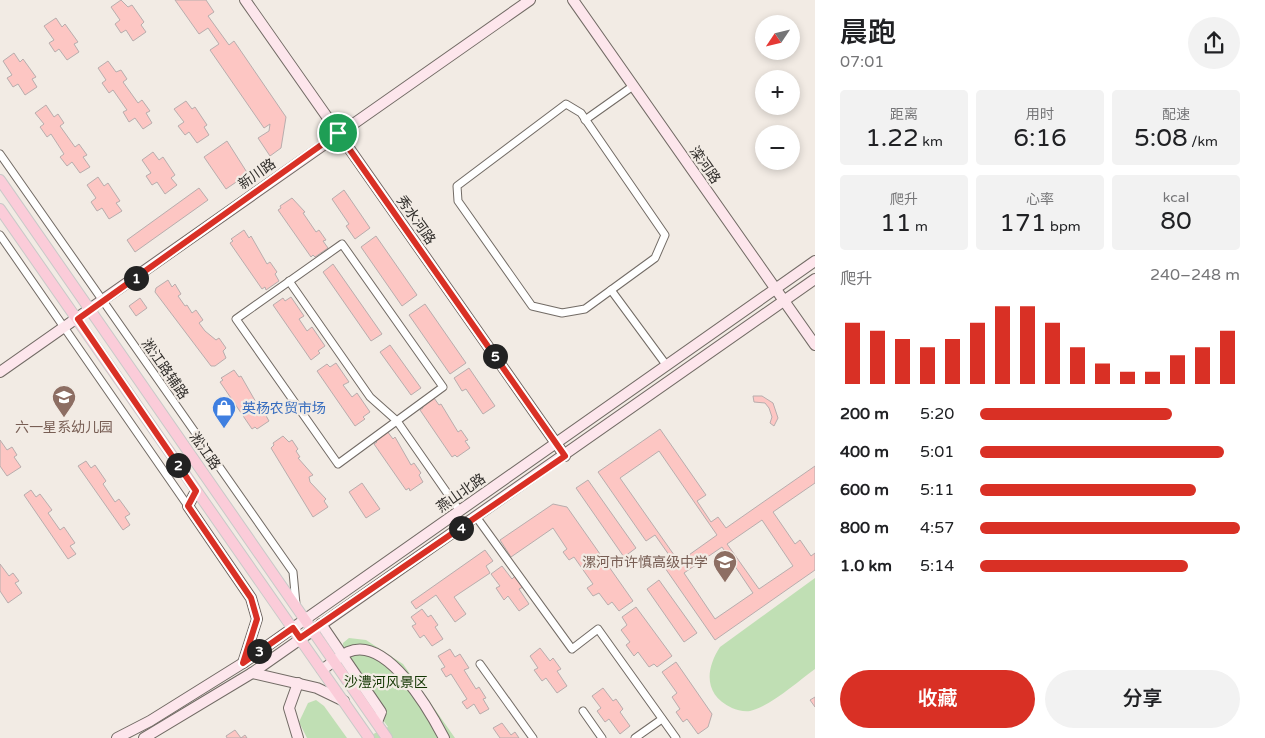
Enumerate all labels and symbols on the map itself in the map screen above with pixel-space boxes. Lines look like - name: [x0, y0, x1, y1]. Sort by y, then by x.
- north arrow: [755, 15, 800, 60]
- pin: [317, 112, 359, 154]
- street label: 滦河路: [686, 143, 724, 187]
- street label: 新川路: [235, 155, 279, 193]
- street label: 秀水河路: [393, 192, 439, 248]
- pin: 1: [124, 266, 148, 290]
- street label: 淞江路辅路: [138, 335, 192, 403]
- pin: 5: [482, 344, 508, 368]
- school or university icon: 六一星系幼儿园: [51, 384, 77, 418]
- shop icon: 英杨农贸市场: [211, 395, 237, 429]
- place label: 英杨农贸市场: [242, 400, 326, 417]
- place label: 六一星系幼儿园: [15, 419, 113, 436]
- street label: 淞江路: [186, 429, 224, 473]
- pin: 2: [166, 452, 190, 478]
- street label: 燕山北路: [433, 470, 489, 516]
- pin: 4: [448, 516, 474, 540]
- school or university icon: 漯河市许慎高级中学: [712, 549, 738, 583]
- place label: 漯河市许慎高级中学: [582, 554, 708, 571]
- pin: 3: [246, 638, 272, 664]
- park label: 沙澧河风景区: [344, 674, 428, 691]

